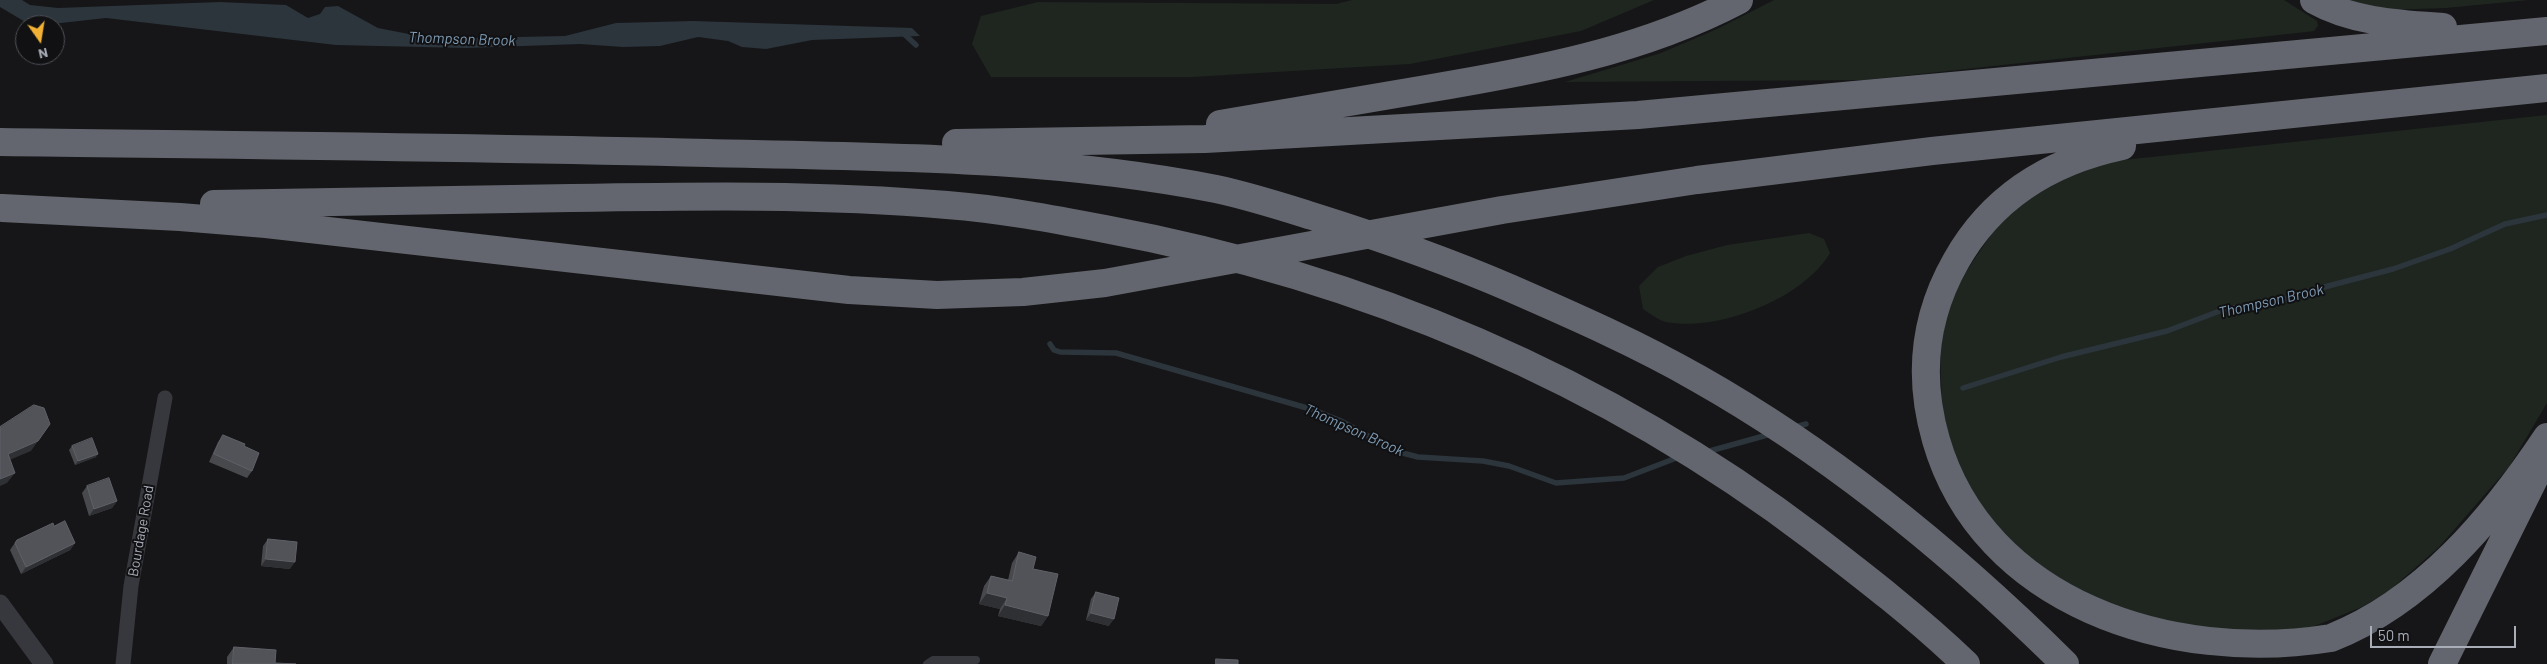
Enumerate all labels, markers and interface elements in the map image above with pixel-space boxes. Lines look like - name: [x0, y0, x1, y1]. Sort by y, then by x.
- north arrow: [15, 15, 65, 65]
- water label: Thompson Brook: [408, 28, 516, 50]
- text: N: [37, 45, 50, 63]
- water label: Thompson Brook: [2217, 280, 2325, 322]
- water label: Thompson Brook: [1301, 400, 1407, 460]
- street label: Bourdage Road: [125, 484, 157, 578]
- scale bar: [2372, 616, 2518, 648]
- text: 50 m: [2378, 626, 2410, 644]

